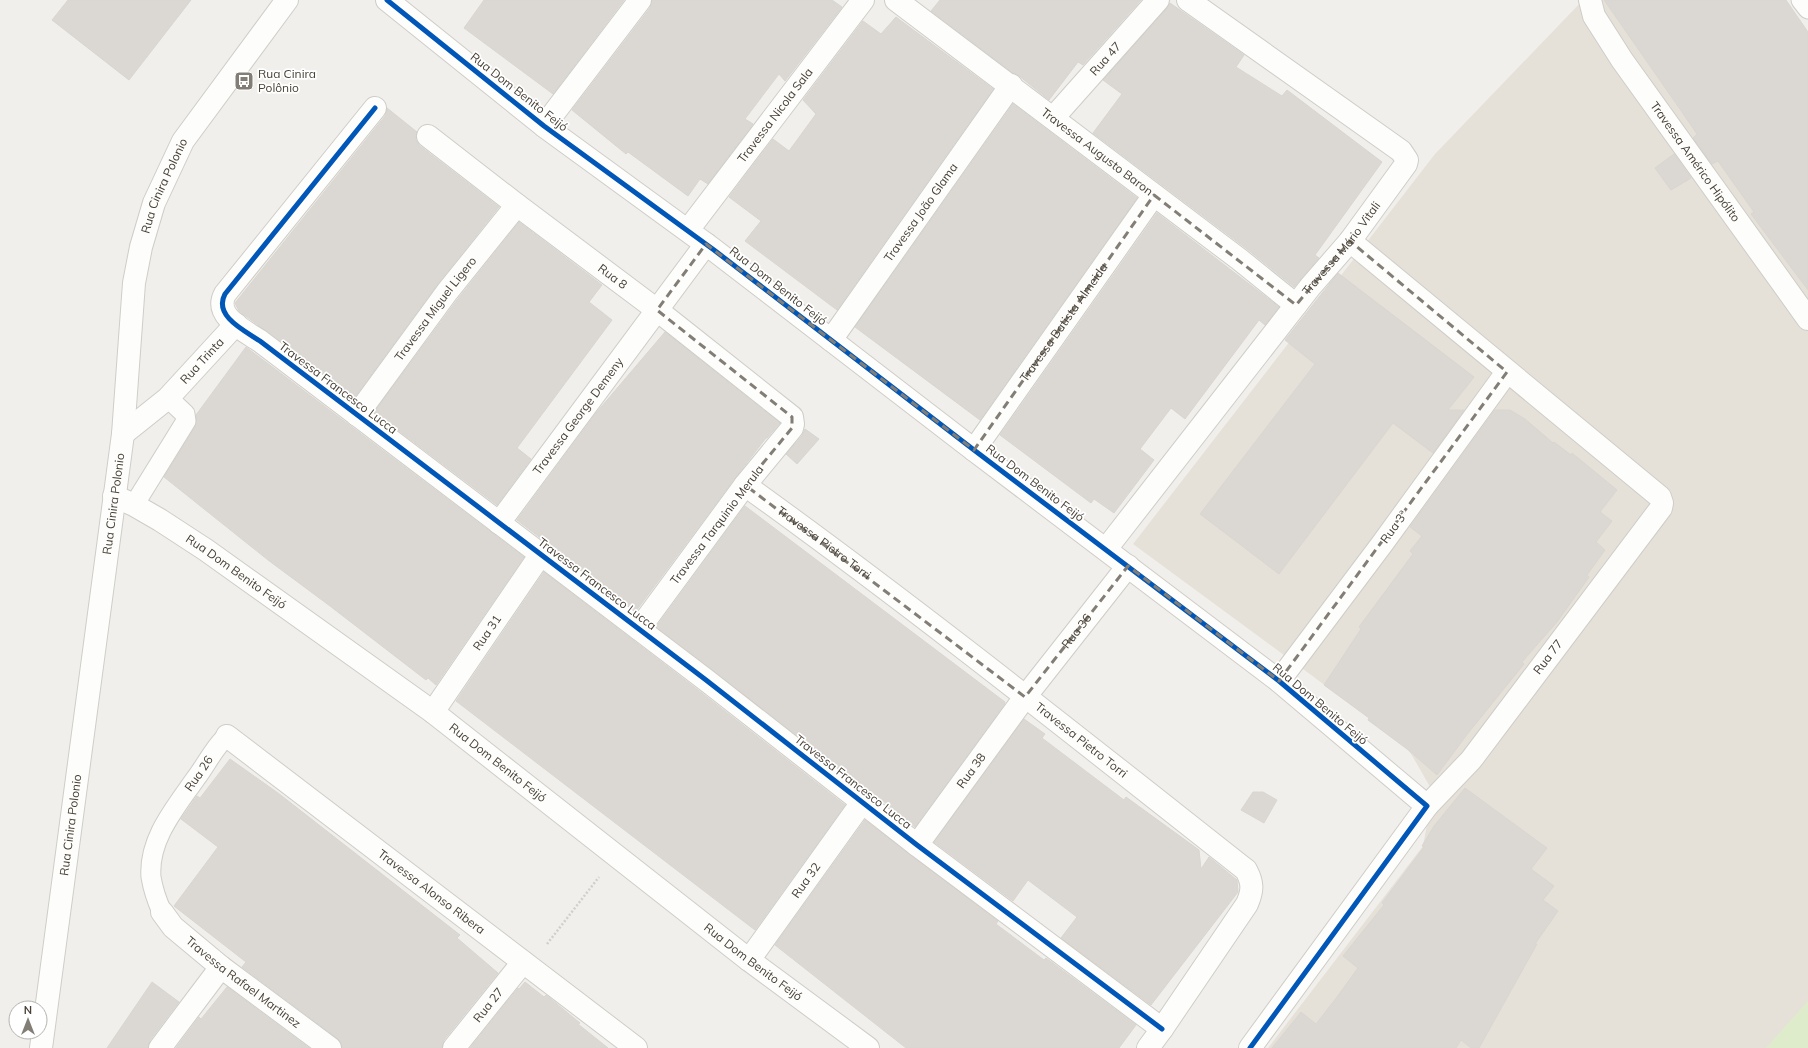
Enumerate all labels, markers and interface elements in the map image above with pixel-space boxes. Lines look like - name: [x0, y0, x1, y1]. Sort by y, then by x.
- street label: Rua 47: [1086, 39, 1124, 79]
- street label: Rua Dom Benito Feijó: [468, 49, 571, 134]
- street label: Travessa Nicola Sala: [734, 65, 816, 166]
- place label: Rua Cinira Polônio: [258, 66, 316, 95]
- bus stop icon: Rua Cinira Polônio: [233, 70, 255, 92]
- street label: Travessa Américo Hipólito: [1647, 98, 1744, 225]
- street label: Travessa Augusto Baron: [1038, 104, 1156, 199]
- street label: Rua Cinira Polonio: [137, 135, 190, 235]
- street label: Travessa João Glama: [881, 160, 961, 265]
- street label: Travessa Mário Vitali: [1299, 198, 1383, 298]
- street label: Rua Dom Benito Feijó: [727, 243, 830, 328]
- street label: Travessa Miguel Ligero: [391, 253, 480, 364]
- street label: Rua 8: [595, 260, 630, 292]
- street label: Travessa Batista Almeida: [1017, 260, 1111, 385]
- street label: Rua Trinta: [177, 334, 227, 387]
- street label: Travessa Francesco Lucca: [276, 338, 400, 437]
- street label: Travessa George Demeny: [529, 354, 627, 477]
- street label: Rua Dom Benito Feijó: [983, 441, 1088, 525]
- street label: Rua Cinira Polonio: [99, 452, 127, 555]
- street label: Travessa Tarquinio Merula: [667, 462, 766, 587]
- street label: Travessa Pietro Torri: [774, 503, 874, 582]
- street label: Rua 3ª: [1377, 507, 1410, 546]
- street label: Rua Dom Benito Feijó: [183, 531, 290, 612]
- street label: Travessa Francesco Lucca: [535, 534, 659, 633]
- street label: Rua 36: [1058, 610, 1095, 651]
- street label: Rua 31: [469, 612, 504, 653]
- street label: Rua 77: [1530, 636, 1566, 677]
- street label: Rua Dom Benito Feijó: [1270, 660, 1371, 748]
- street label: Travessa Pietro Torri: [1032, 699, 1131, 781]
- street label: Rua Dom Benito Feijó: [446, 720, 550, 805]
- street label: Travessa Francesco Lucca: [792, 731, 915, 832]
- street label: Rua 38: [953, 750, 989, 791]
- street label: Rua 26: [181, 753, 216, 794]
- street label: Rua Cinira Polonio: [56, 773, 84, 877]
- street label: Travessa Alonso Ribera: [375, 846, 488, 937]
- street label: Rua 32: [788, 859, 823, 901]
- street label: Rua Dom Benito Feijó: [701, 920, 806, 1004]
- street label: Travessa Rafael Martinez: [183, 933, 304, 1031]
- street label: Rua 27: [470, 984, 506, 1025]
- north arrow: [8, 1000, 48, 1040]
- text: N: [24, 1003, 32, 1017]

